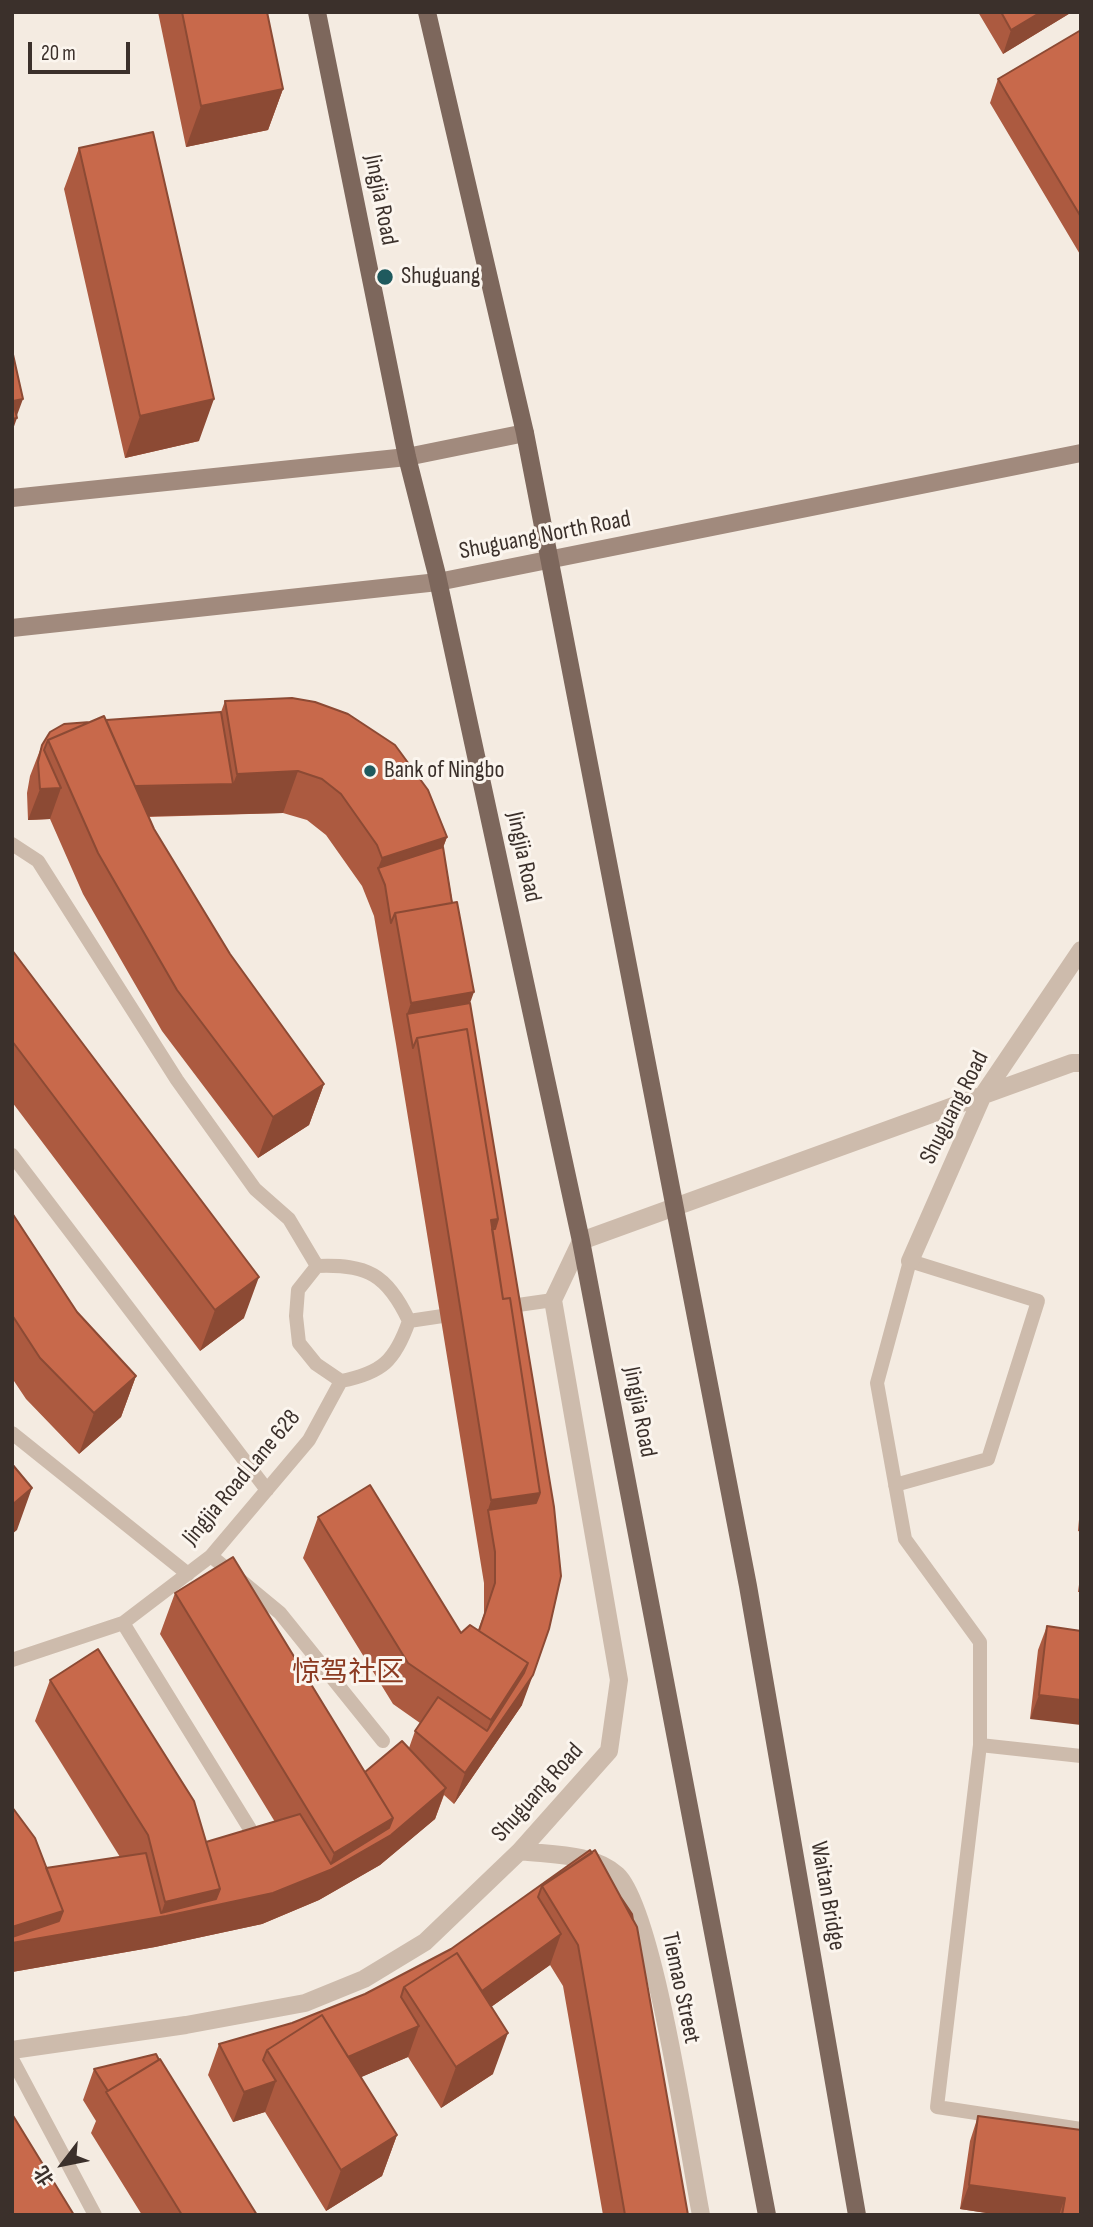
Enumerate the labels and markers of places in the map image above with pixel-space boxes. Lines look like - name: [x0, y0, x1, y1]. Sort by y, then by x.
- place label: Shuguang: [401, 263, 480, 291]
- marker: Shuguang: [375, 267, 395, 287]
- place label: Bank of Ningbo: [384, 757, 504, 785]
- marker: Bank of Ningbo: [362, 763, 378, 779]

